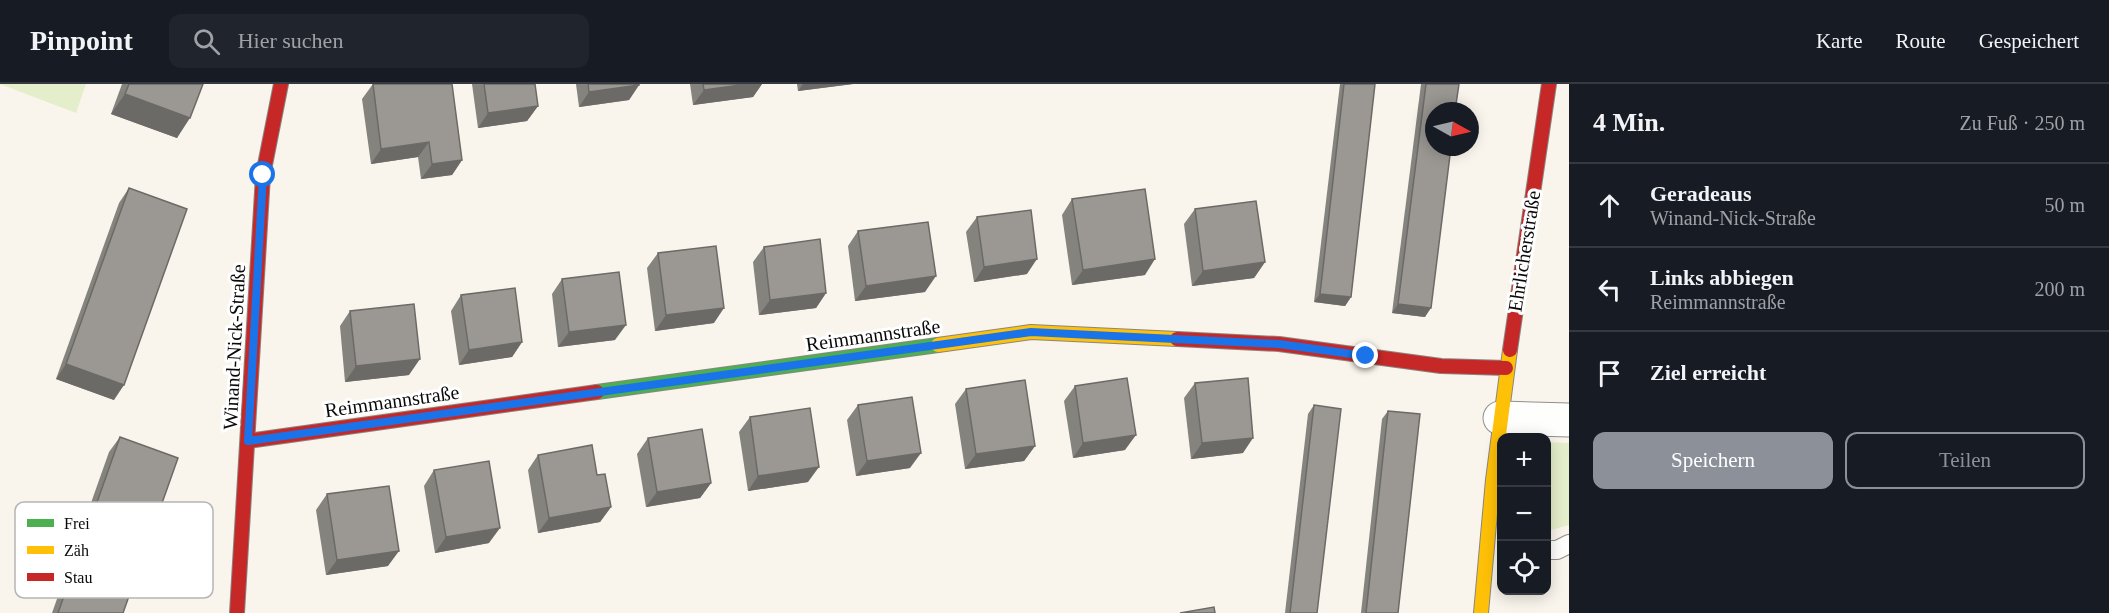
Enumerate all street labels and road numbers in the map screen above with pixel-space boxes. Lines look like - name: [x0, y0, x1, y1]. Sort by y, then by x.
- street label: Ehrlicherstraße: [1504, 189, 1544, 313]
- street label: Winand-Nick-Straße: [219, 264, 249, 430]
- street label: Reimmannstraße: [804, 315, 942, 355]
- street label: Reimmannstraße: [323, 381, 461, 421]

